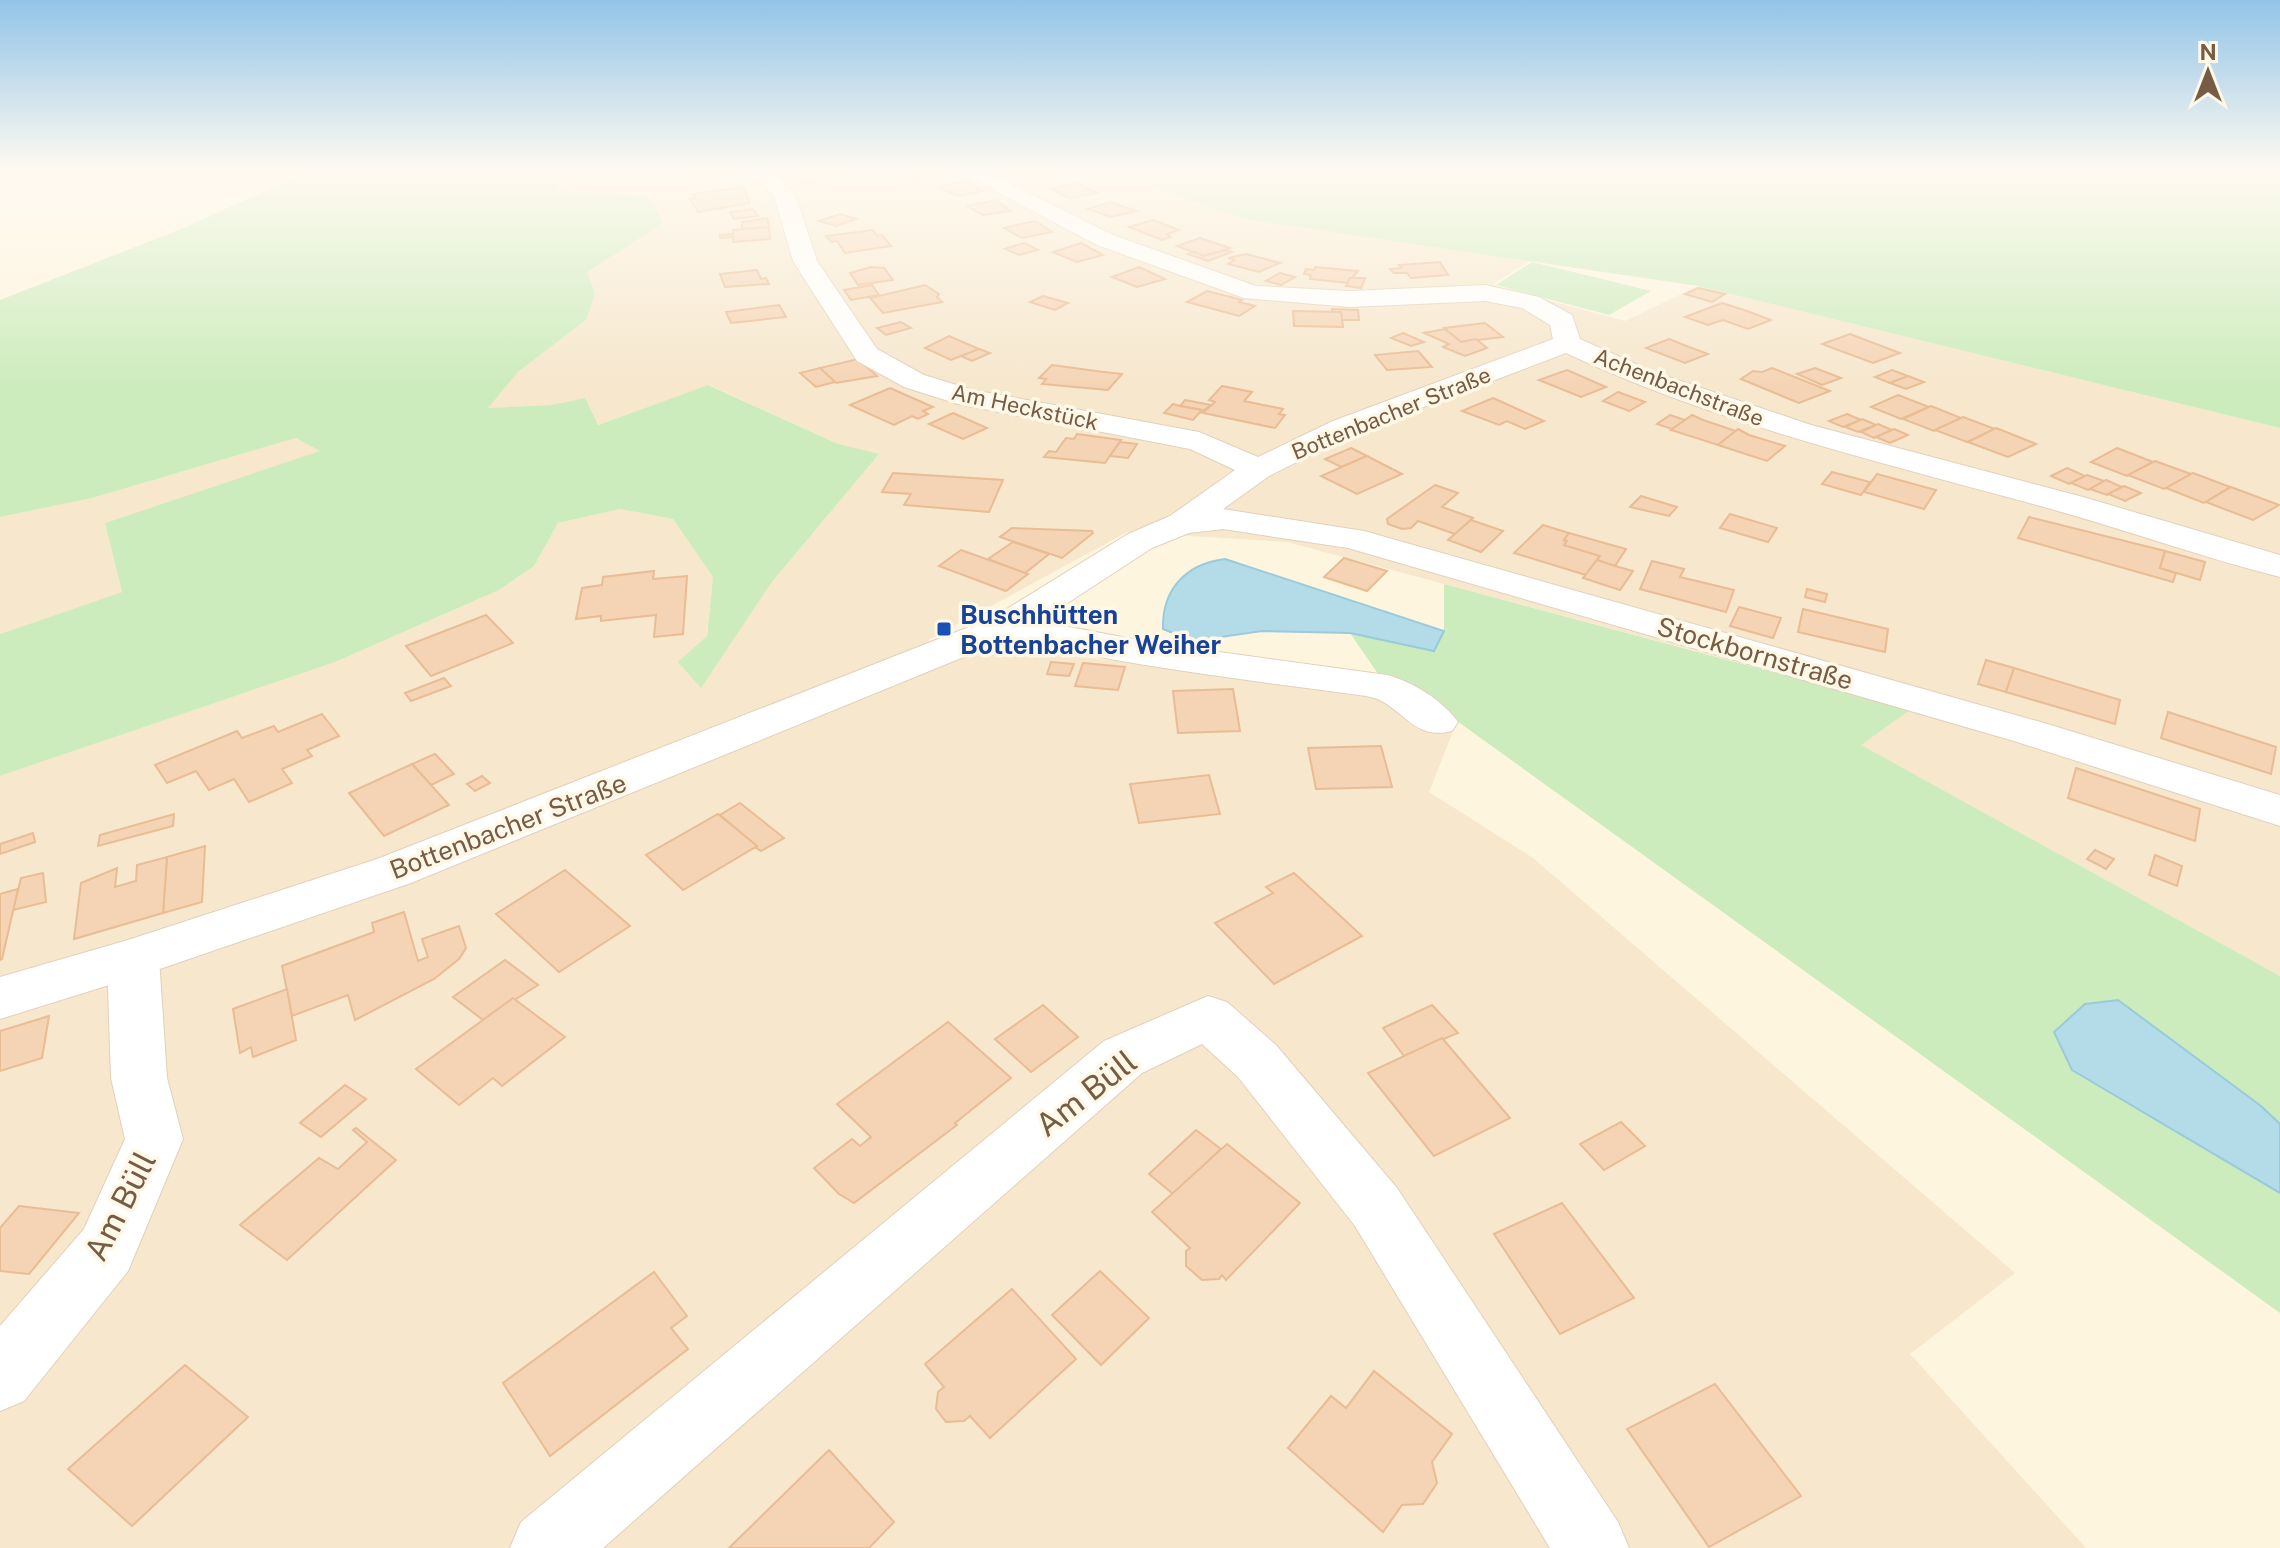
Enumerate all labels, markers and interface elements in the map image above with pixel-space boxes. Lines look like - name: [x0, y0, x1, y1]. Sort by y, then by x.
- north arrow: [2168, 32, 2248, 112]
- text: N: [2199, 39, 2217, 65]
- street label: Achenbachstraße: [1590, 343, 1768, 431]
- street label: Bottenbacher Straße: [1288, 361, 1494, 465]
- street label: Am Heckstück: [949, 379, 1101, 435]
- place label: Buschhütten Bottenbacher Weiher: [960, 599, 1222, 660]
- street label: Stockbornstraße: [1653, 610, 1857, 696]
- marker: Buschhütten Bottenbacher Weiher: [935, 620, 953, 638]
- street label: Bottenbacher Straße: [385, 767, 631, 885]
- street label: Am Büll: [1028, 1042, 1144, 1144]
- street label: Am Büll: [77, 1145, 163, 1267]

